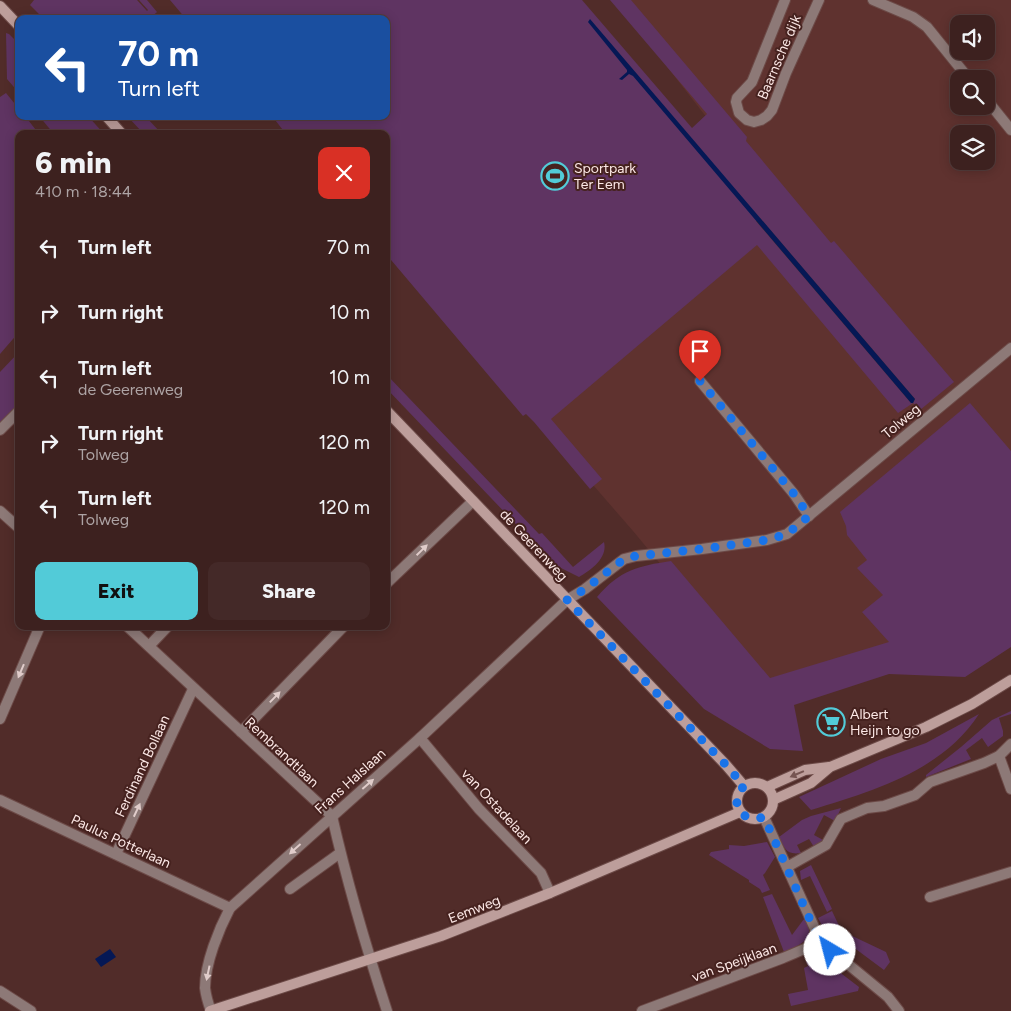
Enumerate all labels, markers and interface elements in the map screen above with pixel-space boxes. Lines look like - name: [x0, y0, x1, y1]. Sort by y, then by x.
- street label: Baarnsche dijk: [754, 12, 805, 102]
- map controls: [950, 15, 995, 170]
- button: sound: [950, 15, 995, 60]
- text: 70 m: [118, 33, 199, 75]
- icon: left: [35, 35, 100, 100]
- button: search: [950, 70, 995, 115]
- text: Turn left: [118, 75, 200, 102]
- button: layers: [950, 125, 995, 170]
- text: 6 min: [35, 144, 112, 181]
- button: close: [318, 147, 370, 199]
- place label: Sportpark Ter Eem: [574, 160, 636, 193]
- sports icon: Sportpark Ter Eem: [540, 161, 570, 191]
- text: 410 m · 18:44: [35, 182, 132, 201]
- icon: left: [35, 234, 63, 262]
- text: Turn left: [78, 236, 152, 259]
- text: 70 m: [327, 236, 370, 259]
- icon: right: [35, 299, 63, 327]
- text: Turn right: [78, 301, 164, 324]
- text: 10 m: [329, 301, 370, 324]
- pin: [679, 330, 721, 381]
- icon: arrive: [686, 337, 714, 365]
- text: Turn left: [78, 357, 152, 380]
- icon: left: [35, 364, 63, 392]
- text: 10 m: [329, 366, 370, 389]
- text: de Geerenweg: [78, 380, 183, 399]
- street label: Tolweg: [879, 400, 924, 442]
- text: Turn right: [78, 422, 164, 445]
- icon: right: [35, 429, 63, 457]
- text: 120 m: [318, 431, 370, 454]
- text: Tolweg: [78, 445, 129, 464]
- text: Turn left: [78, 487, 152, 510]
- icon: left: [35, 494, 63, 522]
- text: 120 m: [318, 496, 370, 519]
- street label: de Geerenweg: [496, 506, 571, 585]
- text: Tolweg: [78, 510, 129, 529]
- one-way arrow: [415, 544, 427, 556]
- button: Exit: [35, 562, 198, 620]
- button: Share: [208, 562, 370, 620]
- one-way arrow: [16, 664, 24, 678]
- one-way arrow: [269, 691, 281, 703]
- place label: Albert Heijn to go: [850, 706, 920, 739]
- supermarket icon: Albert Heijn to go: [816, 707, 846, 737]
- street label: Ferdinand Bollaan: [111, 712, 174, 820]
- street label: Rembrandtlaan: [241, 714, 322, 791]
- street label: Frans Halslaan: [311, 745, 389, 818]
- street label: van Ostadelaan: [458, 765, 536, 847]
- one-way arrow: [790, 770, 804, 778]
- one-way arrow: [362, 778, 374, 790]
- one-way arrow: [133, 803, 141, 817]
- street label: Paulus Potterlaan: [68, 811, 173, 872]
- one-way arrow: [290, 843, 302, 855]
- street label: Eemweg: [446, 892, 503, 927]
- position arrow: [803, 923, 855, 975]
- street label: van Speijklaan: [689, 939, 779, 986]
- one-way arrow: [204, 966, 212, 981]

